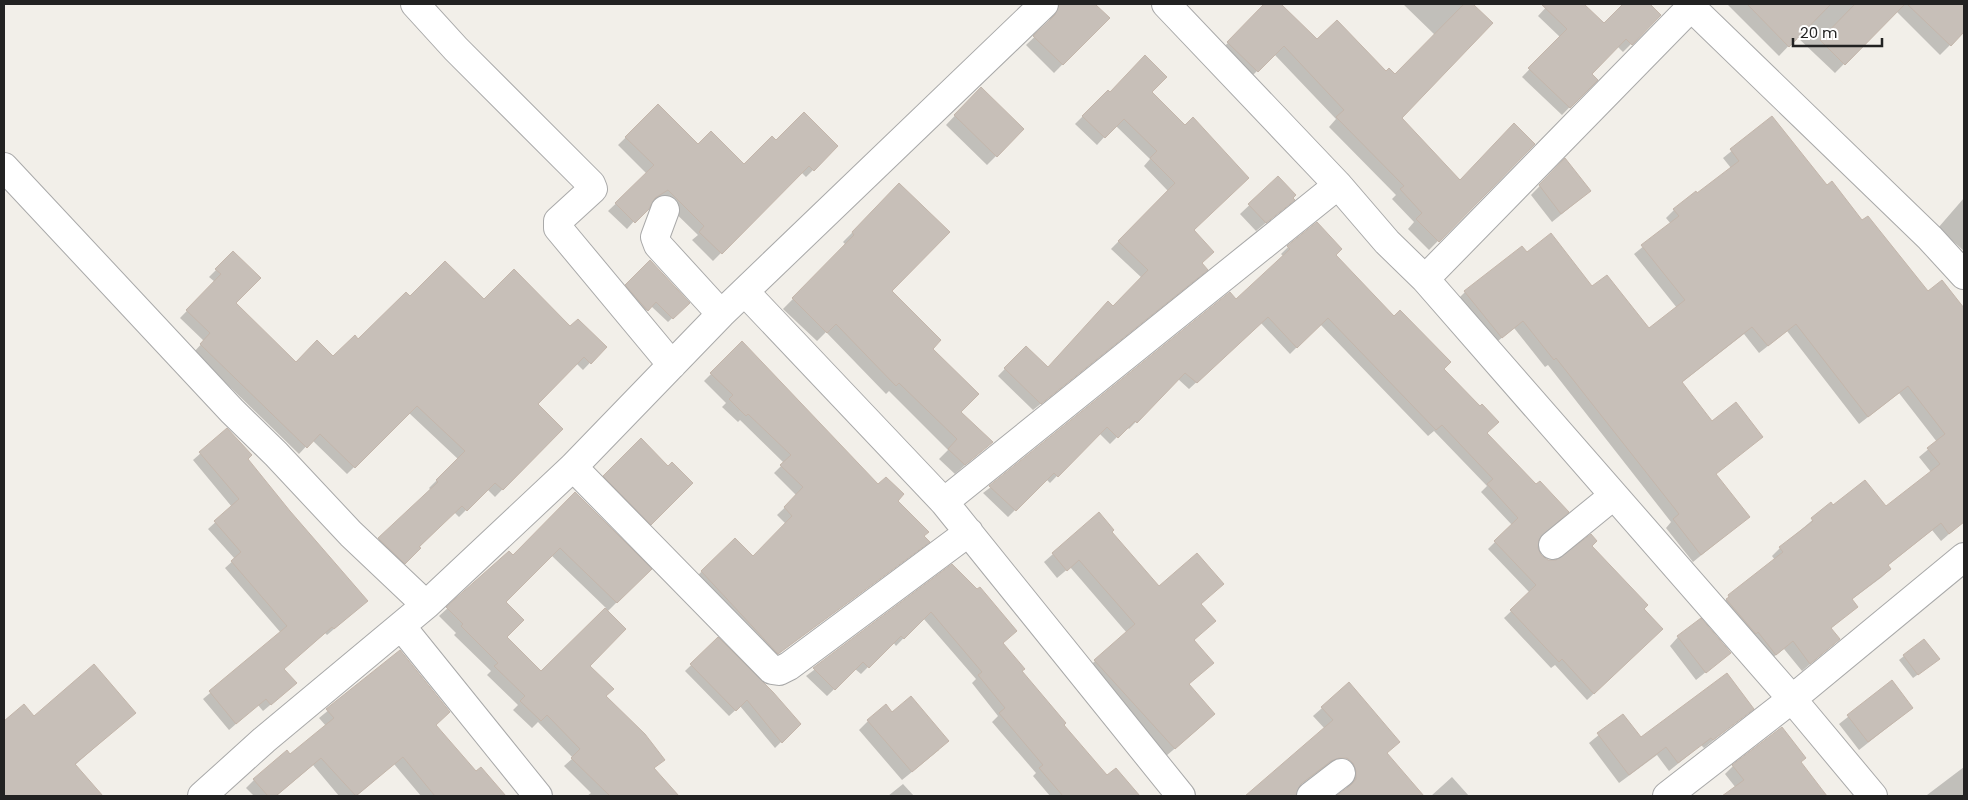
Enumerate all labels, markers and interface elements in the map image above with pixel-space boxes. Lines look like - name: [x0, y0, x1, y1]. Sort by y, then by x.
- scale bar: [1793, 15, 1882, 47]
- text: 20 m: [1800, 22, 1838, 43]

